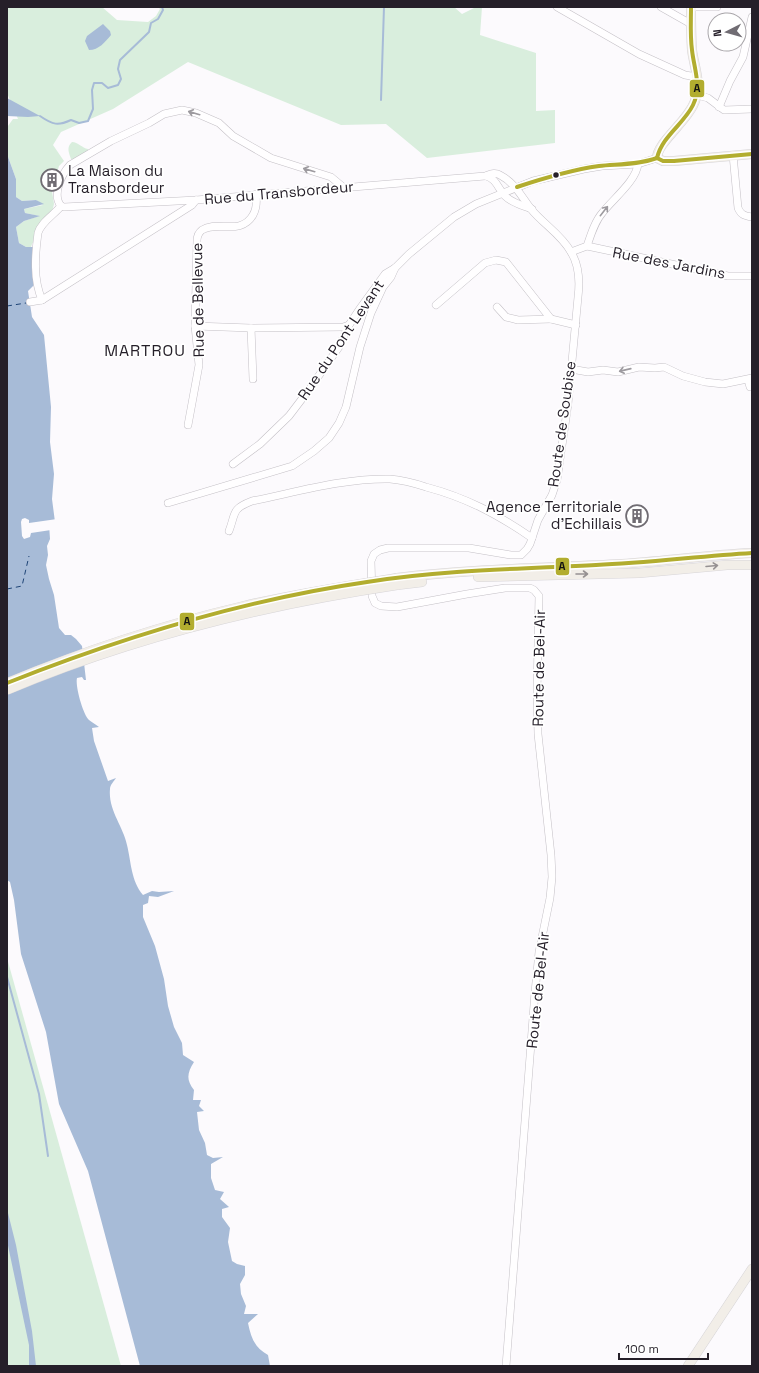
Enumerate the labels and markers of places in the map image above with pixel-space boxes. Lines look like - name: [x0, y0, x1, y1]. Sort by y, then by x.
- place label: La Maison du Transbordeur: [68, 161, 165, 197]
- building icon: La Maison du Transbordeur: [39, 167, 65, 193]
- unlabelled marker: [551, 170, 561, 180]
- place label: Agence Territoriale d'Echillais: [486, 497, 622, 533]
- building icon: Agence Territoriale d'Echillais: [624, 503, 650, 529]

